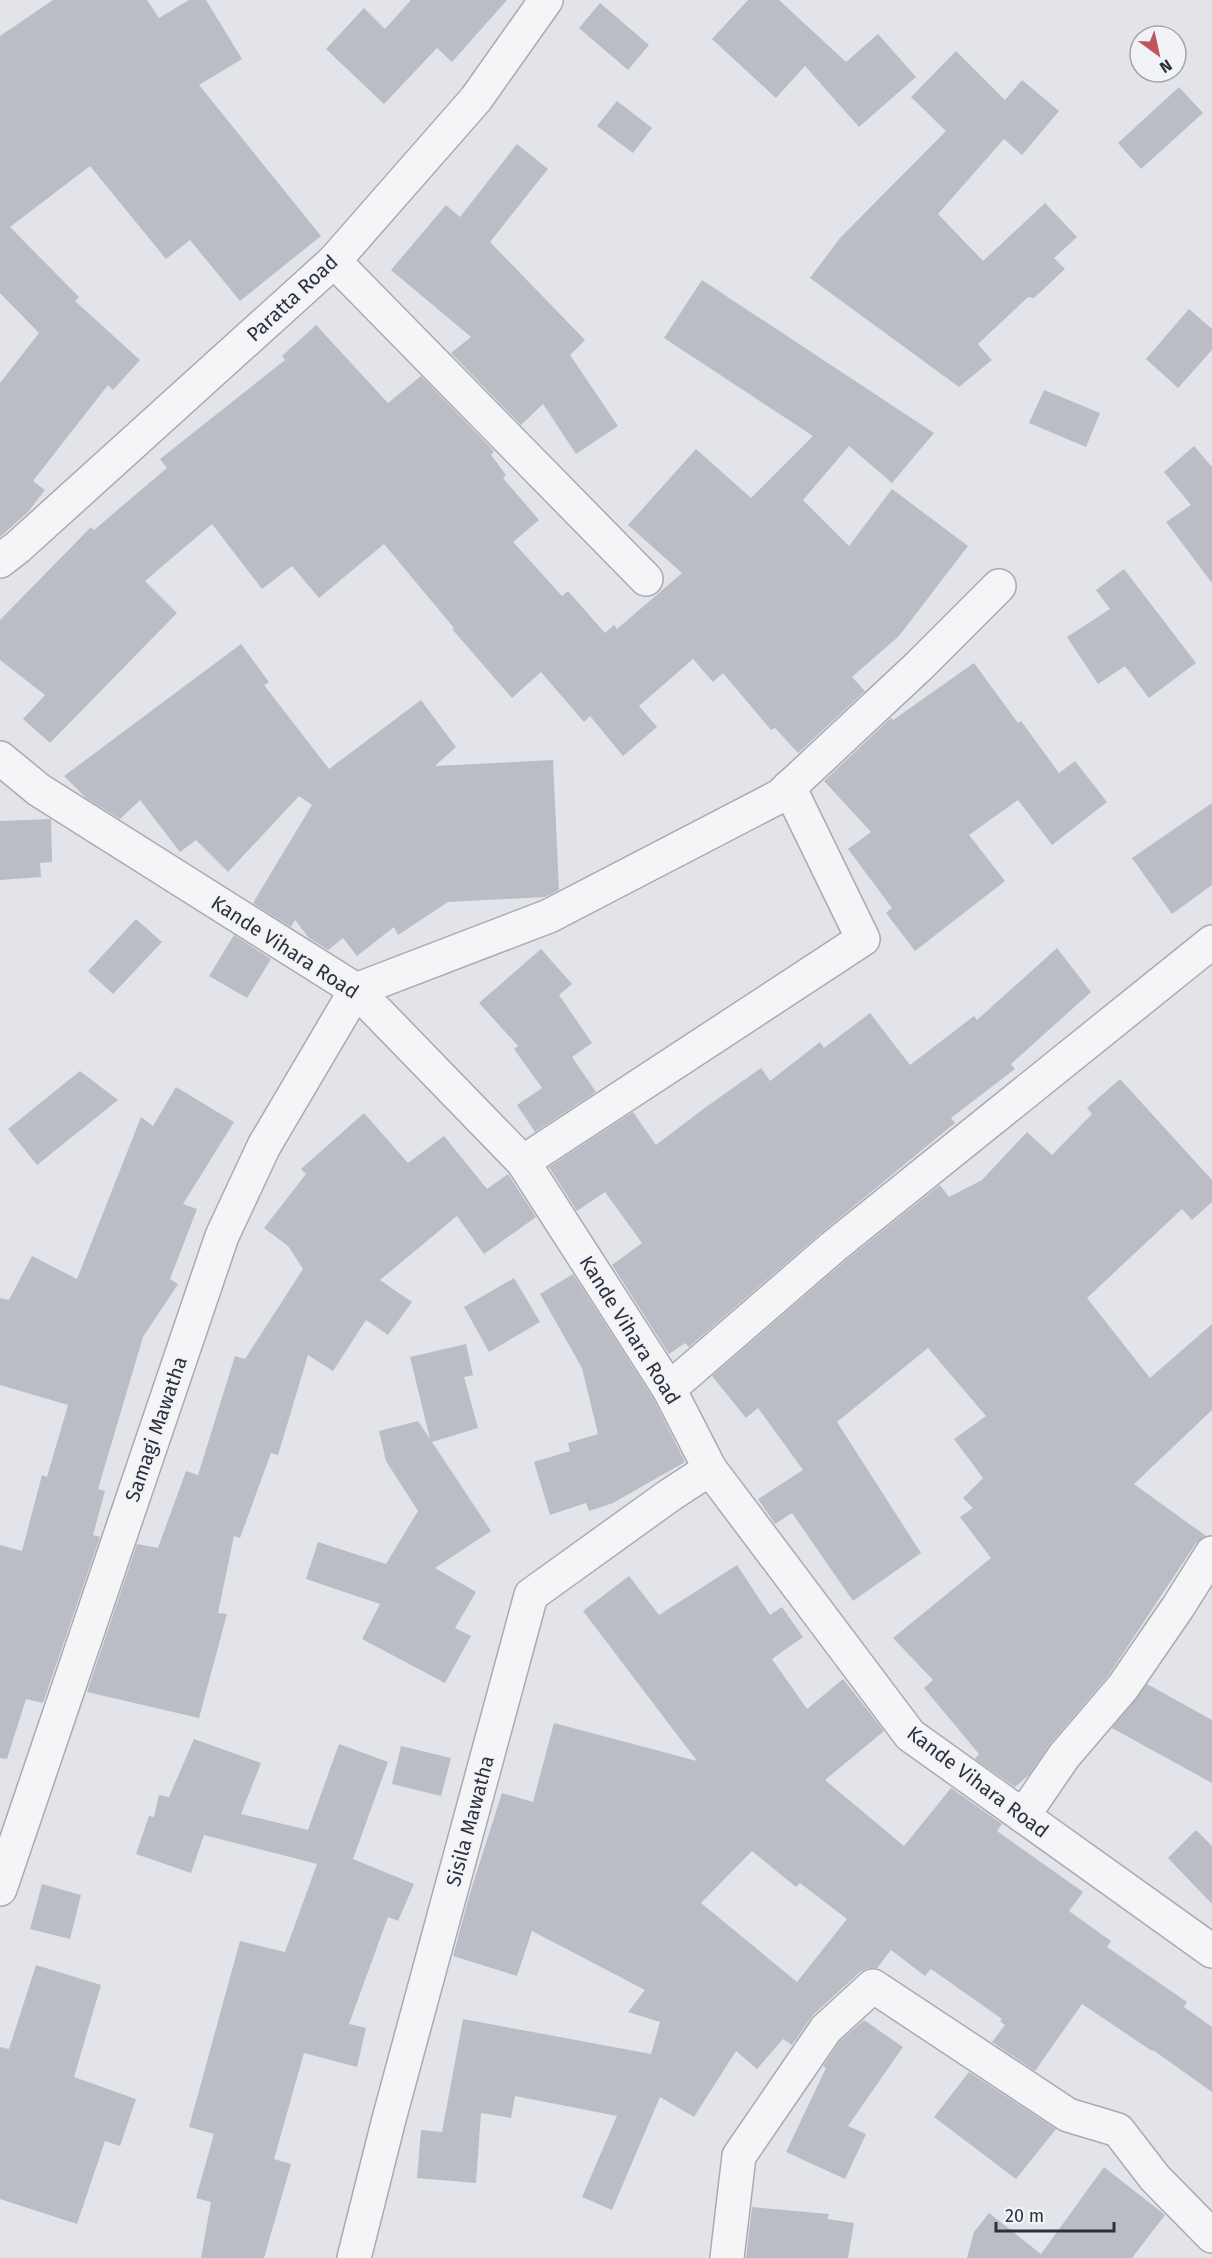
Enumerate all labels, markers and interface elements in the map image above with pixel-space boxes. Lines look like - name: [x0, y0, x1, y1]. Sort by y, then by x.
- north arrow: [1128, 24, 1188, 84]
- text: N: [1156, 55, 1176, 77]
- street label: Paratta Road: [241, 250, 343, 346]
- street label: Kande Vihara Road: [207, 890, 363, 1004]
- street label: Kande Vihara Road: [574, 1251, 686, 1409]
- street label: Samagi Mawatha: [120, 1353, 192, 1505]
- street label: Kande Vihara Road: [902, 1721, 1054, 1843]
- street label: Sisila Mawatha: [441, 1753, 499, 1889]
- scale bar: [996, 2195, 1114, 2233]
- text: 20 m: [1005, 2205, 1044, 2227]

